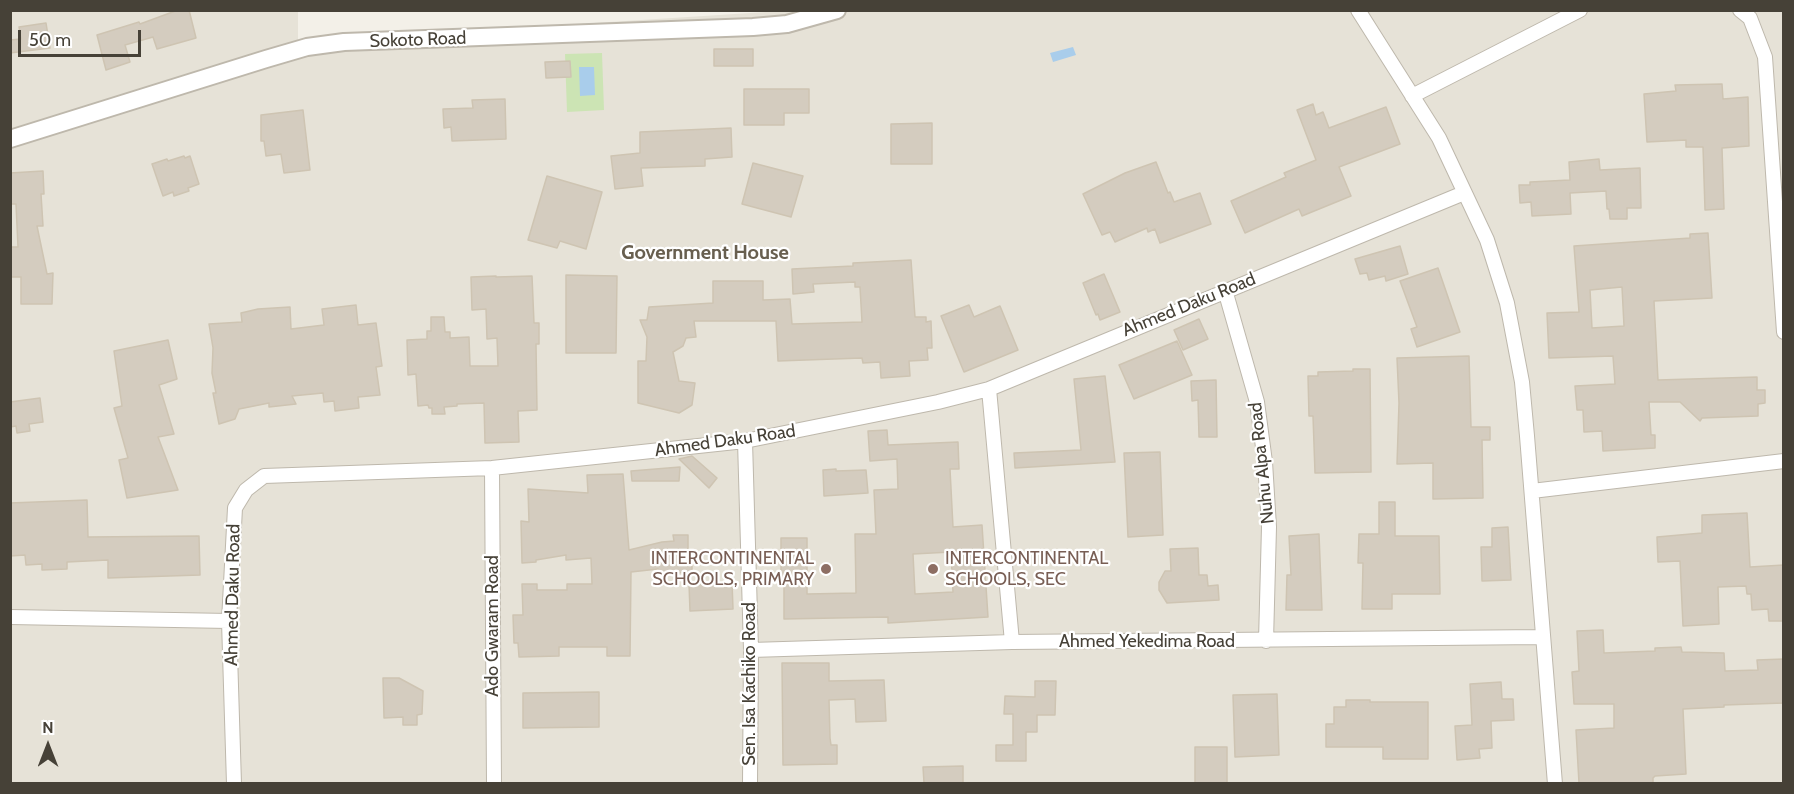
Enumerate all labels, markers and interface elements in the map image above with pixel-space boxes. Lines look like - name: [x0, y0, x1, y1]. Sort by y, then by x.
- scale bar: [21, 18, 144, 56]
- street label: Sokoto Road: [369, 28, 467, 52]
- text: 50 m: [29, 29, 71, 51]
- district label: Government House: [621, 241, 789, 265]
- street label: Ahmed Daku Road: [1119, 268, 1259, 342]
- street label: Nuhu Alpa Road: [1245, 401, 1279, 525]
- street label: Ahmed Daku Road: [653, 420, 797, 462]
- street label: Ahmed Daku Road: [221, 524, 245, 666]
- place label: INTERCONTINENTAL SCHOOLS, PRIMARY: [651, 548, 814, 590]
- place label: INTERCONTINENTAL SCHOOLS, SEC: [945, 548, 1108, 590]
- street label: Ado Gwaram Road: [482, 555, 504, 697]
- marker: INTERCONTINENTAL SCHOOLS, PRIMARY: [819, 562, 833, 576]
- marker: INTERCONTINENTAL SCHOOLS, SEC: [926, 562, 940, 576]
- street label: Sen. Isa Kachiko Road: [739, 602, 761, 766]
- street label: Ahmed Yekedima Road: [1059, 631, 1235, 653]
- north arrow: [18, 716, 78, 776]
- text: N: [42, 718, 54, 737]

